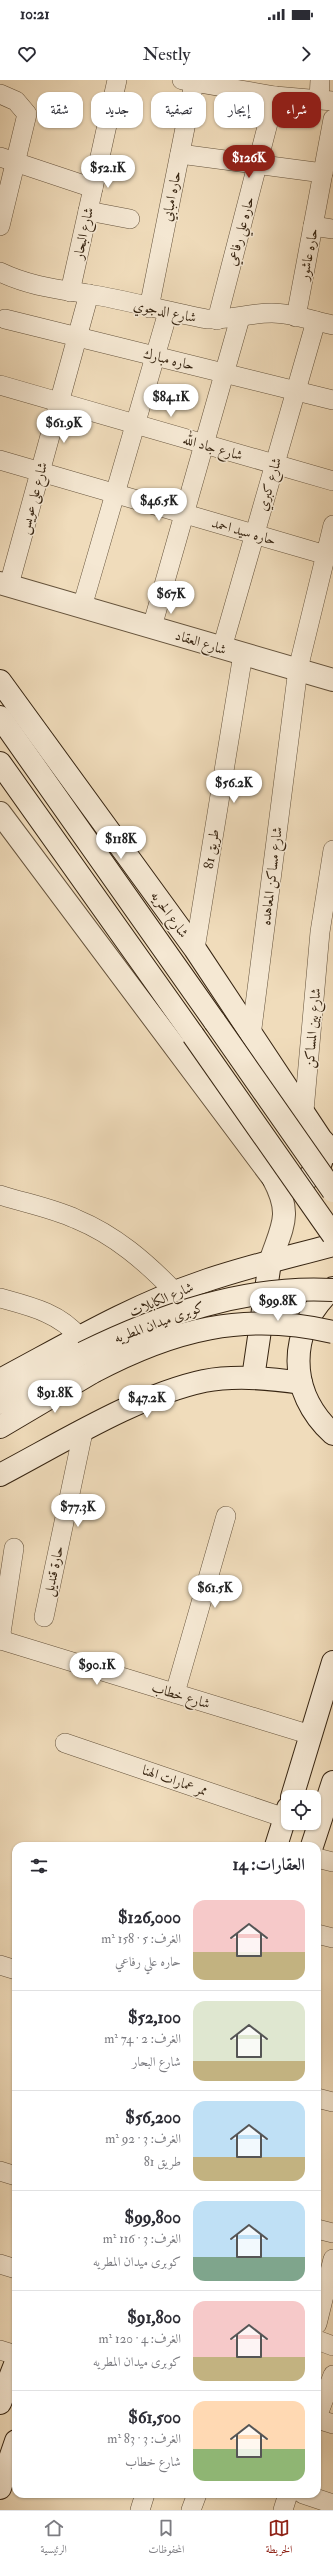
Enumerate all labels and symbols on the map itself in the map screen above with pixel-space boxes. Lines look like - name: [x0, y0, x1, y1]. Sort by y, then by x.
- pin: $126K: [221, 145, 277, 179]
- pin: $52.1K: [75, 155, 141, 189]
- street label: حاره امبابي: [158, 170, 188, 223]
- street label: حاره علي رفاعي: [223, 195, 262, 269]
- street label: شارع البحار: [69, 206, 100, 263]
- street label: حاره عاشور: [295, 227, 322, 283]
- street label: شارع الدجوي: [131, 297, 198, 329]
- street label: حاره مبارك: [141, 345, 196, 374]
- pin: $84.1K: [138, 384, 204, 418]
- pin: $61.9K: [31, 410, 97, 444]
- street label: شارع جاد الله: [180, 428, 246, 467]
- street label: شارع كبري: [254, 455, 288, 514]
- street label: شارع على عويس: [16, 460, 54, 537]
- pin: $46.5K: [126, 488, 192, 522]
- street label: حاره سيد احمد: [210, 514, 278, 549]
- pin: $67K: [147, 581, 195, 615]
- street label: شارع العقاد: [172, 627, 229, 661]
- pin: $56.2K: [201, 770, 267, 804]
- pin: $118K: [93, 826, 149, 860]
- street label: شارع مساكن المعاهده: [257, 826, 289, 927]
- street label: طريق 81: [200, 828, 223, 870]
- street label: شارع الحريه: [145, 888, 192, 943]
- street label: شارع بين المساكن: [301, 987, 327, 1069]
- street label: شارع الكابلات: [127, 1278, 197, 1323]
- pin: $99.8K: [245, 1288, 311, 1322]
- street label: كوبرى ميدان المطريه: [112, 1298, 207, 1347]
- pin: $91.8K: [22, 1380, 88, 1414]
- pin: $47.2K: [114, 1385, 180, 1419]
- pin: $77.3K: [45, 1494, 111, 1528]
- street label: حارة قنديل: [40, 1544, 69, 1598]
- pin: $61.5K: [182, 1575, 248, 1609]
- pin: $90.1K: [64, 1652, 130, 1686]
- street label: شارع خطاب: [149, 1679, 212, 1715]
- street label: ممر عمارات الهنا: [140, 1761, 210, 1800]

